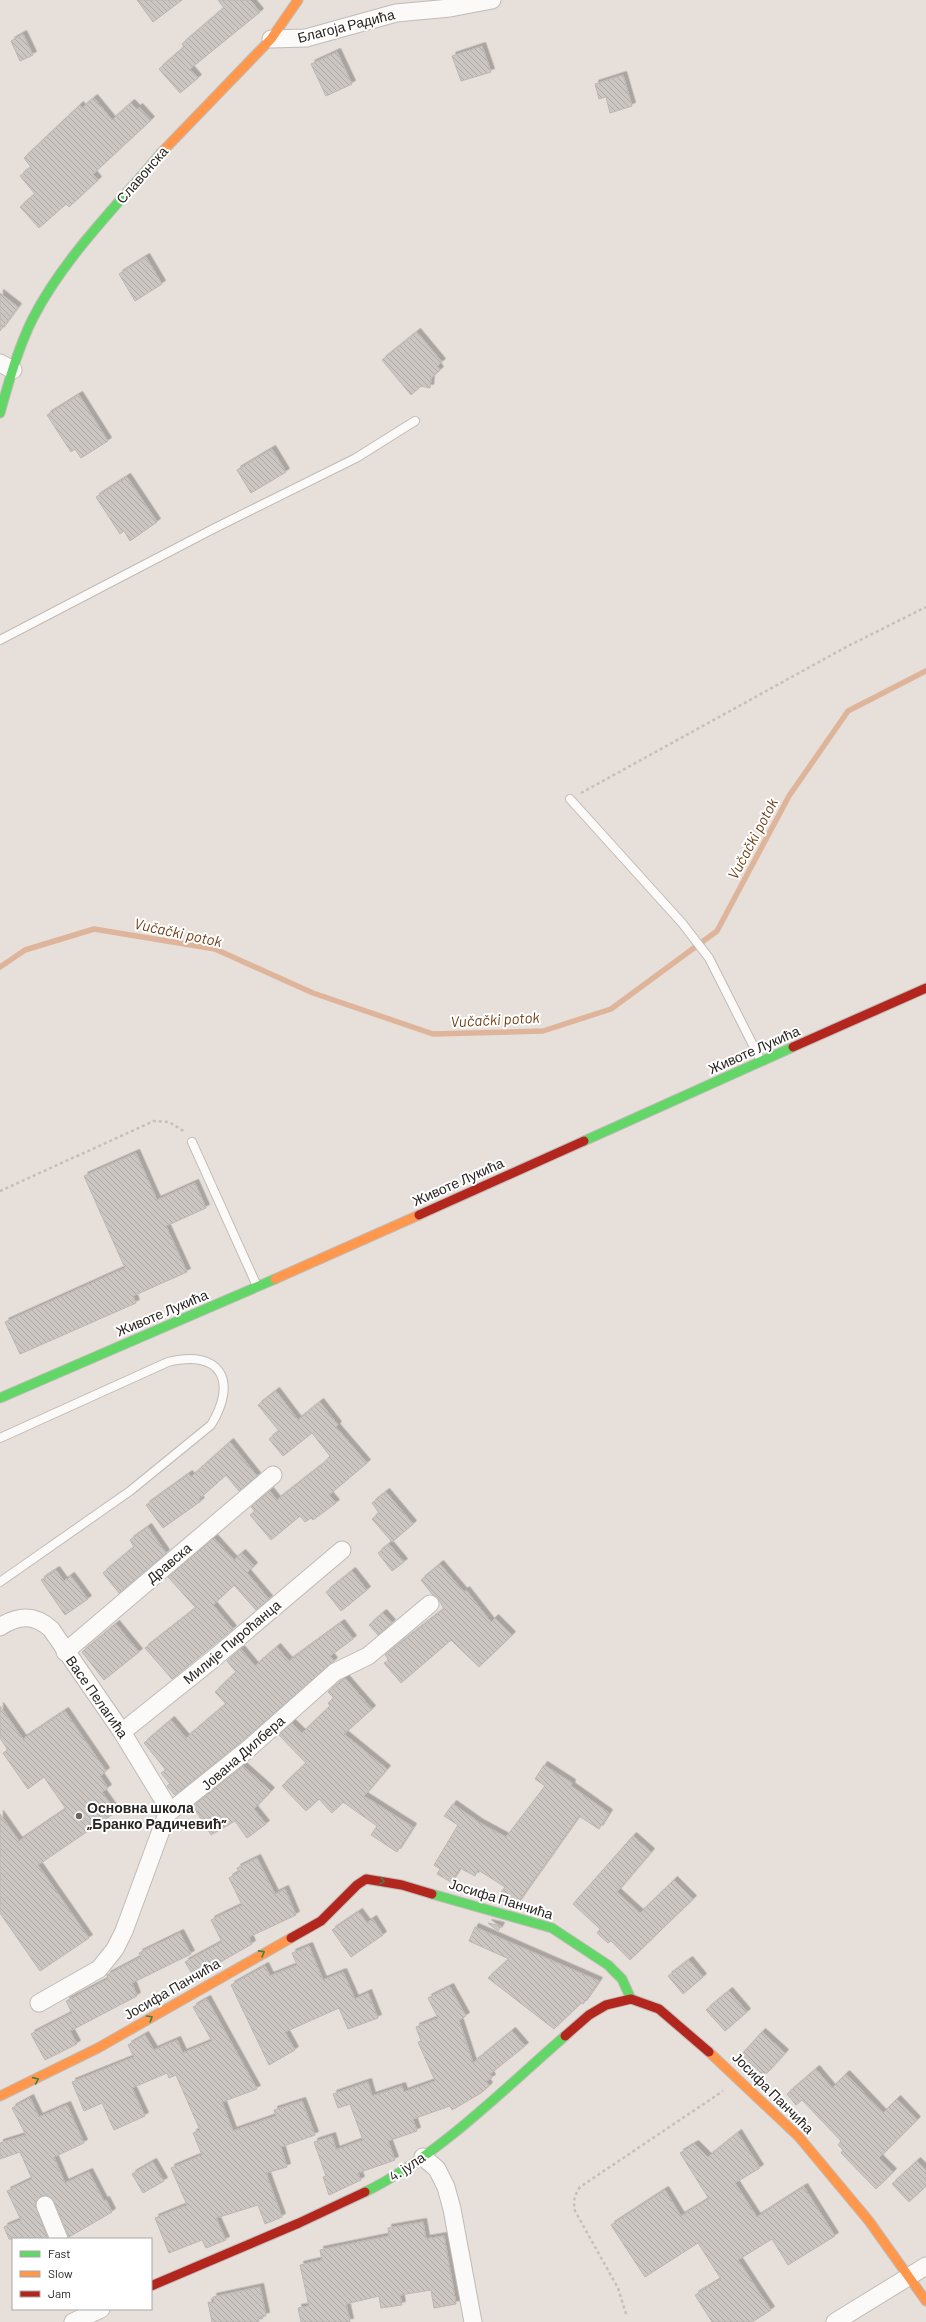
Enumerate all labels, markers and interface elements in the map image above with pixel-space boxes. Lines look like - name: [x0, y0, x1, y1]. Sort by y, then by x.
- street label: Благоја Радића: [296, 5, 396, 46]
- street label: Славонска: [112, 142, 171, 207]
- water label: Vučački potok: [723, 794, 781, 882]
- water label: Vučački potok: [133, 914, 224, 950]
- water label: Vučački potok: [450, 1008, 541, 1030]
- street label: Животе Лукића: [705, 1022, 802, 1077]
- street label: Животе Лукића: [409, 1154, 506, 1209]
- street label: Животе Лукића: [113, 1285, 211, 1340]
- street label: Дравска: [143, 1539, 195, 1586]
- street label: Милије Пироћанца: [180, 1596, 284, 1687]
- street label: Васе Пелагића: [63, 1652, 132, 1741]
- street label: Јована Дилбера: [198, 1712, 288, 1793]
- place label: Основна школа „Бранко Радичевић”: [87, 1799, 228, 1832]
- marker: Основна школа „Бранко Радичевић”: [74, 1811, 84, 1821]
- street label: Јосифа Панчића: [447, 1875, 555, 1922]
- one-way arrow: [378, 1877, 385, 1885]
- one-way arrow: [258, 1950, 266, 1958]
- street label: Јосифа Панчића: [121, 1954, 223, 2023]
- one-way arrow: [146, 2015, 153, 2022]
- street label: Јосифа Панчића: [729, 2048, 818, 2137]
- one-way arrow: [31, 2077, 39, 2085]
- street label: 4. јула: [385, 2148, 428, 2185]
- legend: [12, 2238, 152, 2310]
- text: Fast: [48, 2246, 71, 2260]
- text: Slow: [48, 2266, 73, 2280]
- text: Jam: [48, 2286, 71, 2300]

